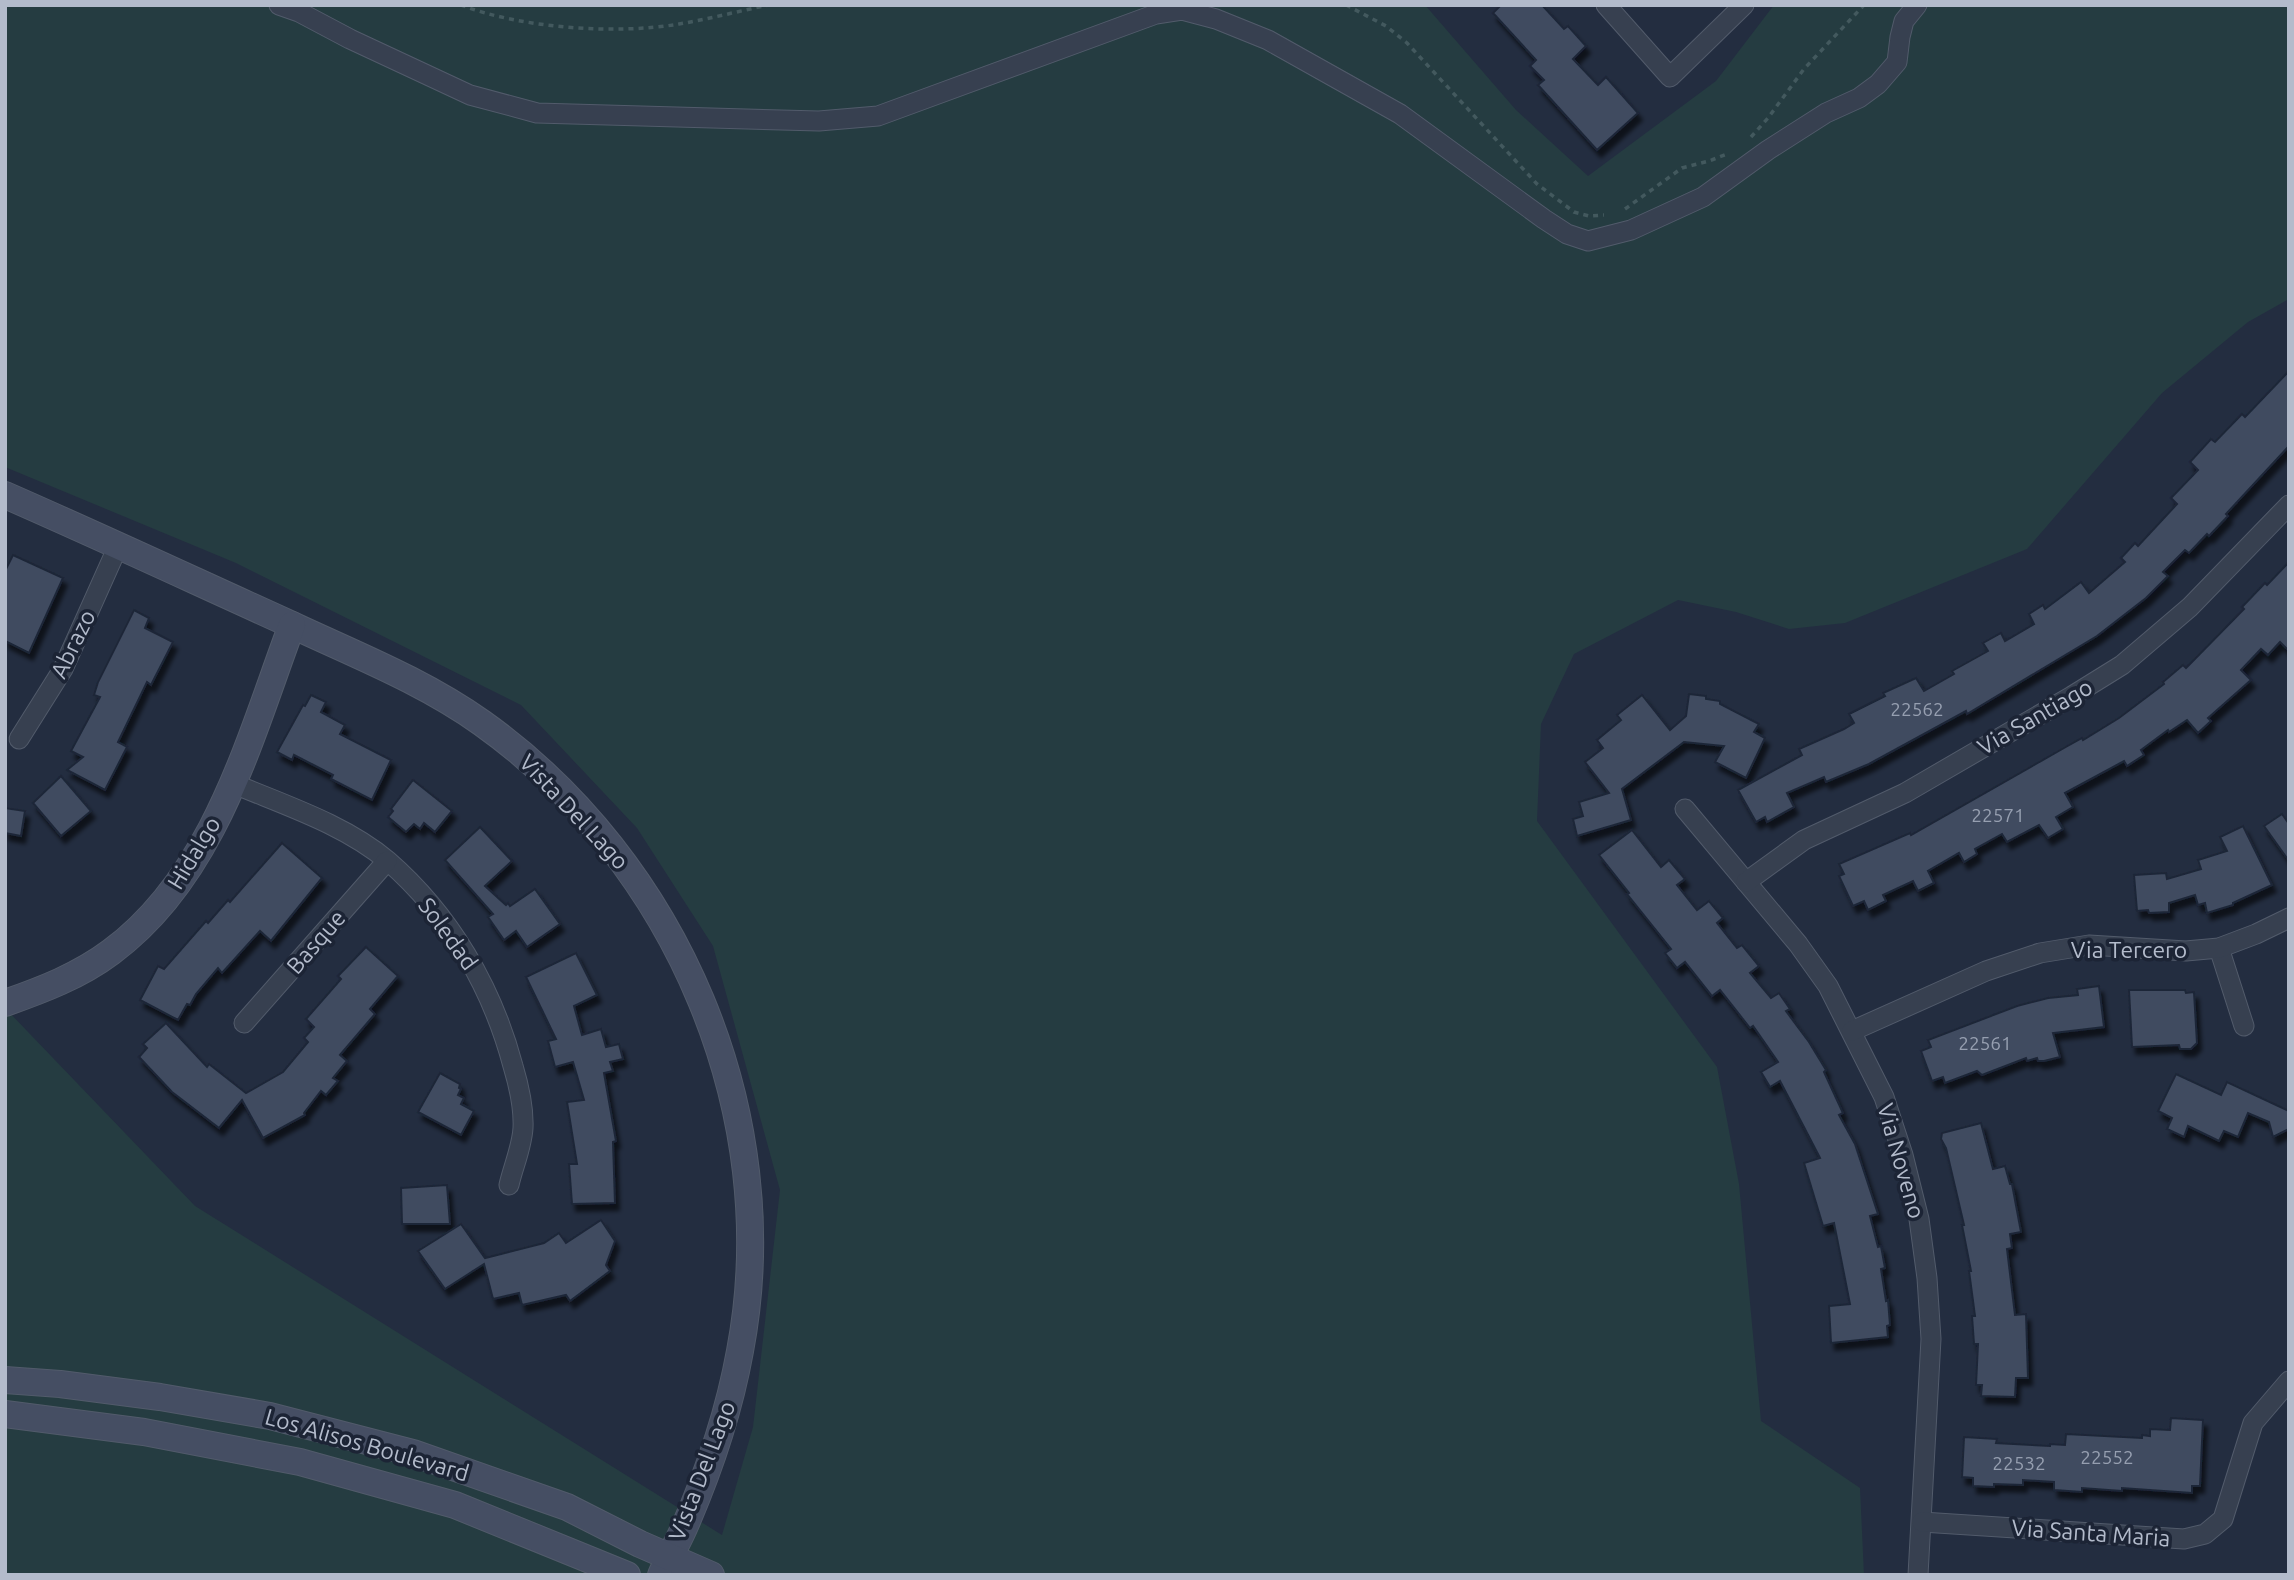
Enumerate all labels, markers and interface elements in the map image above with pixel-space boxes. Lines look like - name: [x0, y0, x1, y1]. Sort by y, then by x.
- street label: Abrazo: [45, 606, 100, 682]
- street label: Via Santiago: [1973, 674, 2097, 759]
- house number: 22562: [1890, 698, 1944, 720]
- street label: Vista Del Lago: [515, 749, 634, 874]
- house number: 22571: [1971, 804, 2025, 826]
- street label: Hidalgo: [162, 812, 225, 893]
- street label: Soledad: [414, 893, 483, 975]
- street label: Basque: [281, 905, 350, 978]
- street label: Via Tercero: [2071, 937, 2187, 962]
- house number: 22561: [1958, 1032, 2012, 1054]
- street label: Via Noveno: [1873, 1101, 1930, 1221]
- street label: Vista Del Lago: [663, 1398, 740, 1544]
- street label: Los Alisos Boulevard: [262, 1403, 472, 1486]
- house number: 22552: [2080, 1446, 2134, 1468]
- house number: 22532: [1992, 1452, 2046, 1474]
- street label: Via Santa Maria: [2011, 1514, 2171, 1551]

